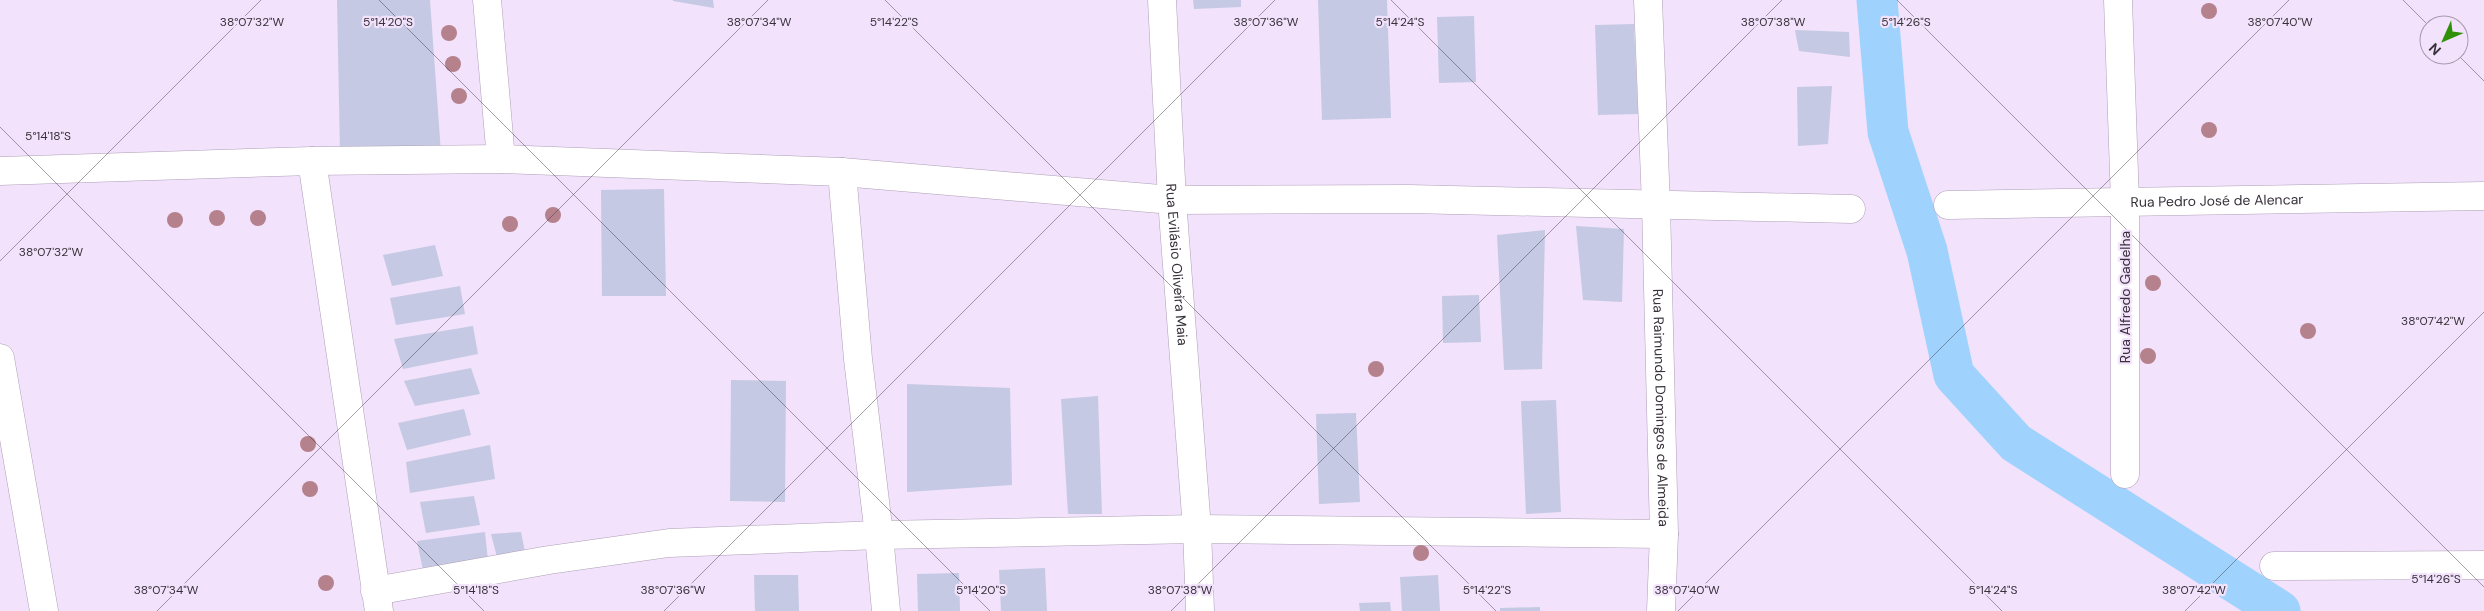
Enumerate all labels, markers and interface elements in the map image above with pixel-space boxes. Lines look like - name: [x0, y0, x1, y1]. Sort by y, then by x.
- text: 38°07'32"W: [220, 14, 285, 30]
- text: 5°14'20"S: [363, 14, 413, 30]
- text: 38°07'34"W: [727, 14, 792, 30]
- text: 5°14'22"S: [870, 14, 918, 30]
- text: 38°07'36"W: [1234, 14, 1299, 30]
- text: 5°14'24"S: [1376, 14, 1424, 30]
- text: 38°07'38"W: [1741, 14, 1806, 30]
- text: 5°14'26"S: [1881, 14, 1931, 30]
- text: 38°07'40"W: [2247, 14, 2313, 30]
- north arrow: [2419, 15, 2469, 65]
- text: N: [2425, 39, 2445, 59]
- text: 5°14'18"S: [25, 128, 71, 144]
- street label: Rua Evilásio Oliveira Maia: [1162, 183, 1192, 346]
- street label: Rua Pedro José de Alencar: [2130, 190, 2304, 211]
- street label: Rua Alfredo Gadelha: [2116, 231, 2134, 363]
- text: 38°07'32"W: [19, 244, 84, 260]
- street label: Rua Raimundo Domingos de Almeida: [1649, 289, 1673, 527]
- text: 38°07'42"W: [2401, 313, 2465, 329]
- text: 5°14'26"S: [2411, 571, 2461, 587]
- text: 38°07'34"W: [134, 582, 199, 598]
- text: 5°14'18"S: [453, 582, 499, 598]
- text: 38°07'36"W: [641, 582, 706, 598]
- text: 5°14'20"S: [956, 582, 1006, 598]
- text: 38°07'38"W: [1148, 582, 1213, 598]
- text: 5°14'22"S: [1463, 582, 1511, 598]
- text: 38°07'40"W: [1654, 582, 1720, 598]
- text: 5°14'24"S: [1969, 582, 2017, 598]
- text: 38°07'42"W: [2162, 582, 2226, 598]

